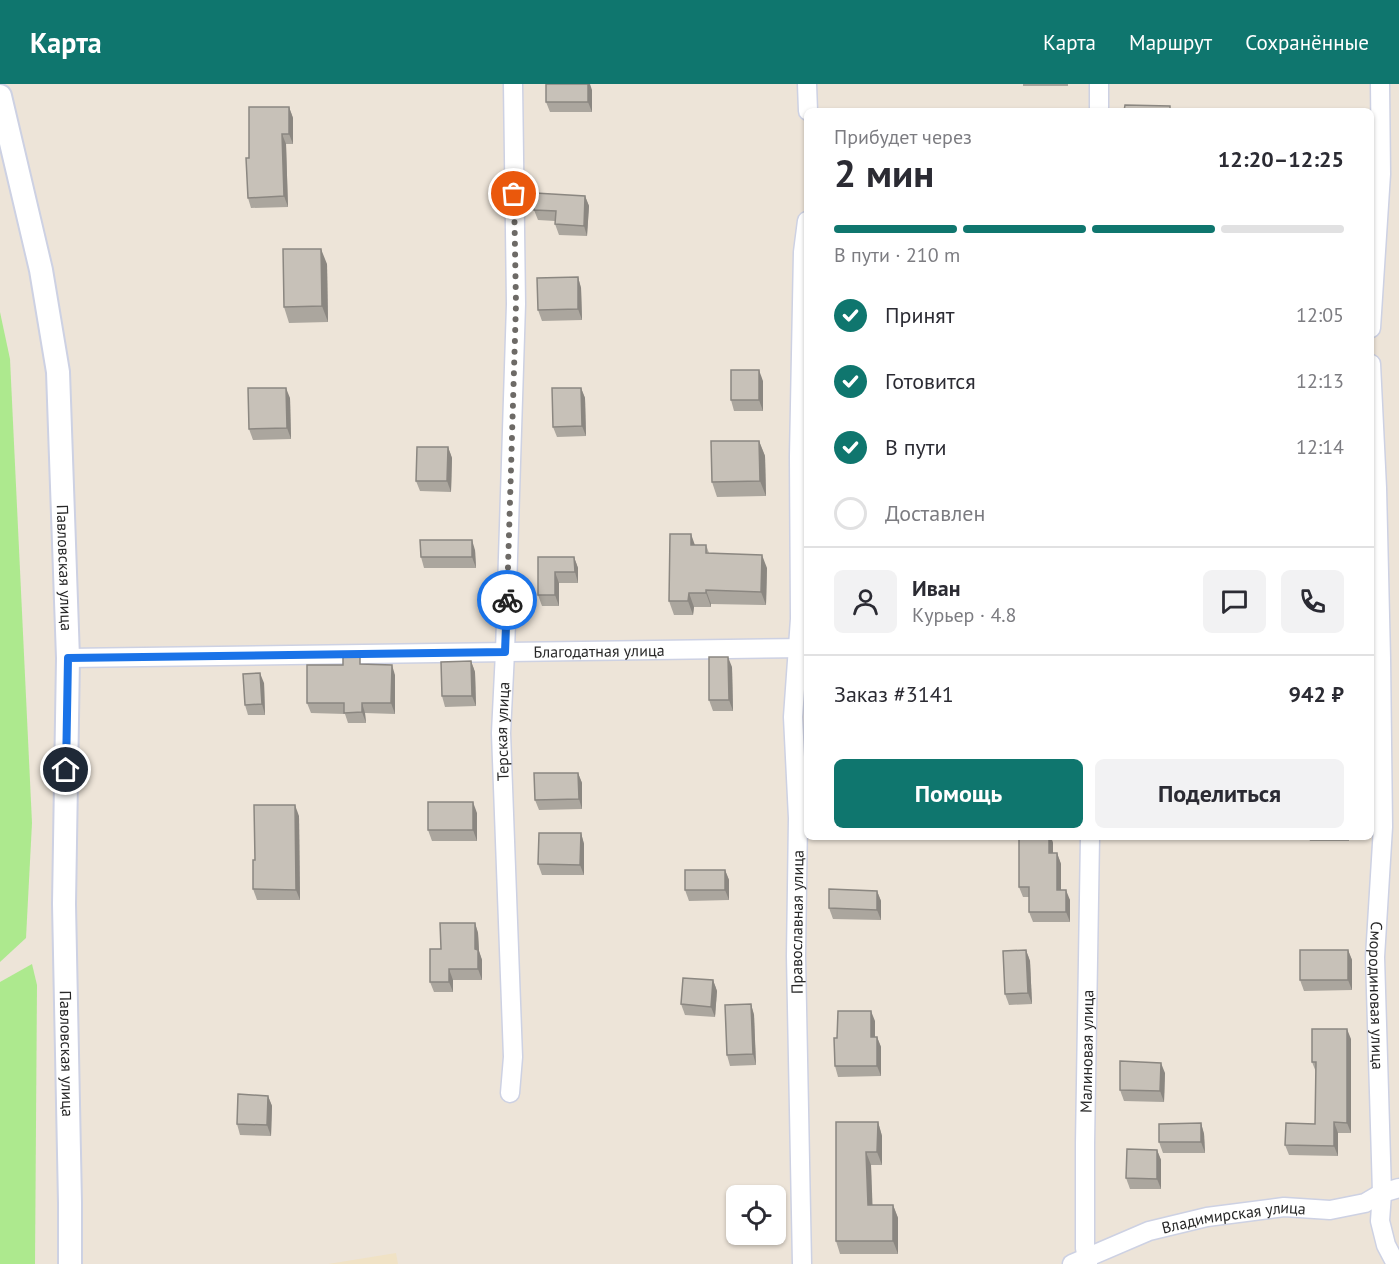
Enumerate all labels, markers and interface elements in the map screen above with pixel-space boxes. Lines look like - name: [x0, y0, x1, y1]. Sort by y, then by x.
- text: Карта: [30, 24, 102, 61]
- text: Карта: [1043, 29, 1096, 56]
- text: Маршрут: [1129, 29, 1212, 56]
- text: Сохранённые: [1245, 29, 1369, 56]
- text: Прибудет через: [834, 124, 972, 150]
- text: 12:20–12:25: [1218, 145, 1344, 173]
- text: 2 мин: [834, 147, 934, 198]
- pin: [488, 168, 539, 219]
- icon: bag: [497, 177, 530, 210]
- text: В пути · 210 m: [834, 242, 960, 268]
- icon: check: [834, 299, 867, 332]
- text: Принят: [885, 301, 955, 329]
- text: 12:05: [1296, 302, 1344, 328]
- icon: check: [834, 365, 867, 398]
- text: Готовится: [885, 367, 976, 395]
- text: 12:13: [1296, 368, 1344, 394]
- icon: check: [834, 431, 867, 464]
- text: В пути: [885, 433, 947, 461]
- text: 12:14: [1296, 434, 1344, 460]
- text: Доставлен: [885, 499, 985, 527]
- street label: Павловская улица: [53, 504, 77, 631]
- courier: [477, 570, 537, 630]
- button: person: [834, 570, 897, 633]
- button: chat: [1203, 570, 1266, 633]
- button: phone: [1281, 570, 1344, 633]
- text: Иван: [912, 574, 961, 602]
- icon: bike: [491, 584, 524, 617]
- text: Курьер · 4.8: [912, 602, 1016, 628]
- street label: Благодатная улица: [533, 640, 665, 662]
- text: Заказ #3141: [834, 680, 954, 708]
- text: 942 ₽: [1289, 680, 1344, 708]
- street label: Терская улица: [491, 681, 514, 781]
- pin: [40, 744, 91, 795]
- icon: home: [49, 753, 82, 786]
- button: Помощь: [834, 759, 1083, 828]
- button: Поделиться: [1095, 759, 1344, 828]
- street label: Православная улица: [786, 850, 808, 994]
- street label: Смородиновая улица: [1365, 921, 1388, 1070]
- street label: Павловская улица: [56, 990, 78, 1117]
- street label: Малиновая улица: [1076, 990, 1098, 1113]
- map controls: [726, 1185, 786, 1245]
- button: locate: [726, 1185, 786, 1245]
- street label: Владимирская улица: [1160, 1197, 1307, 1238]

